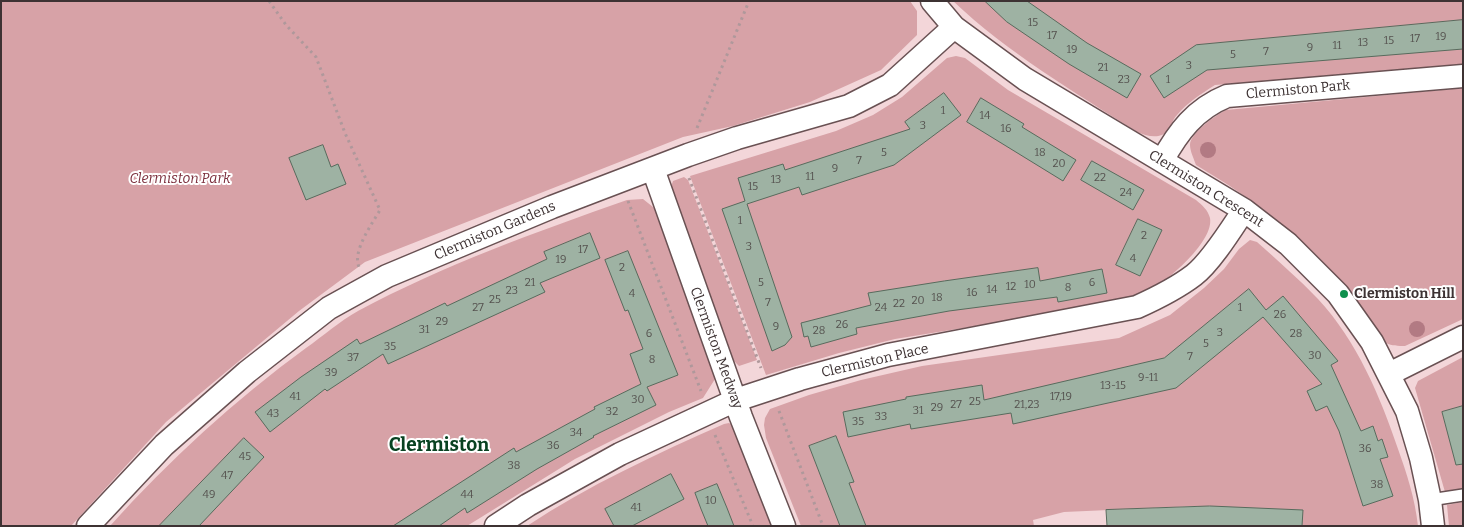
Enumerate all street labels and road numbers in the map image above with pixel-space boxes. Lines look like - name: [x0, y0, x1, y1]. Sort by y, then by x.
- street label: Clermiston Park: [1245, 77, 1351, 103]
- street label: Clermiston Crescent: [1145, 147, 1267, 231]
- street label: Clermiston Gardens: [432, 198, 558, 264]
- street label: Clermiston Medway: [686, 285, 746, 411]
- street label: Clermiston Place: [820, 341, 930, 381]

